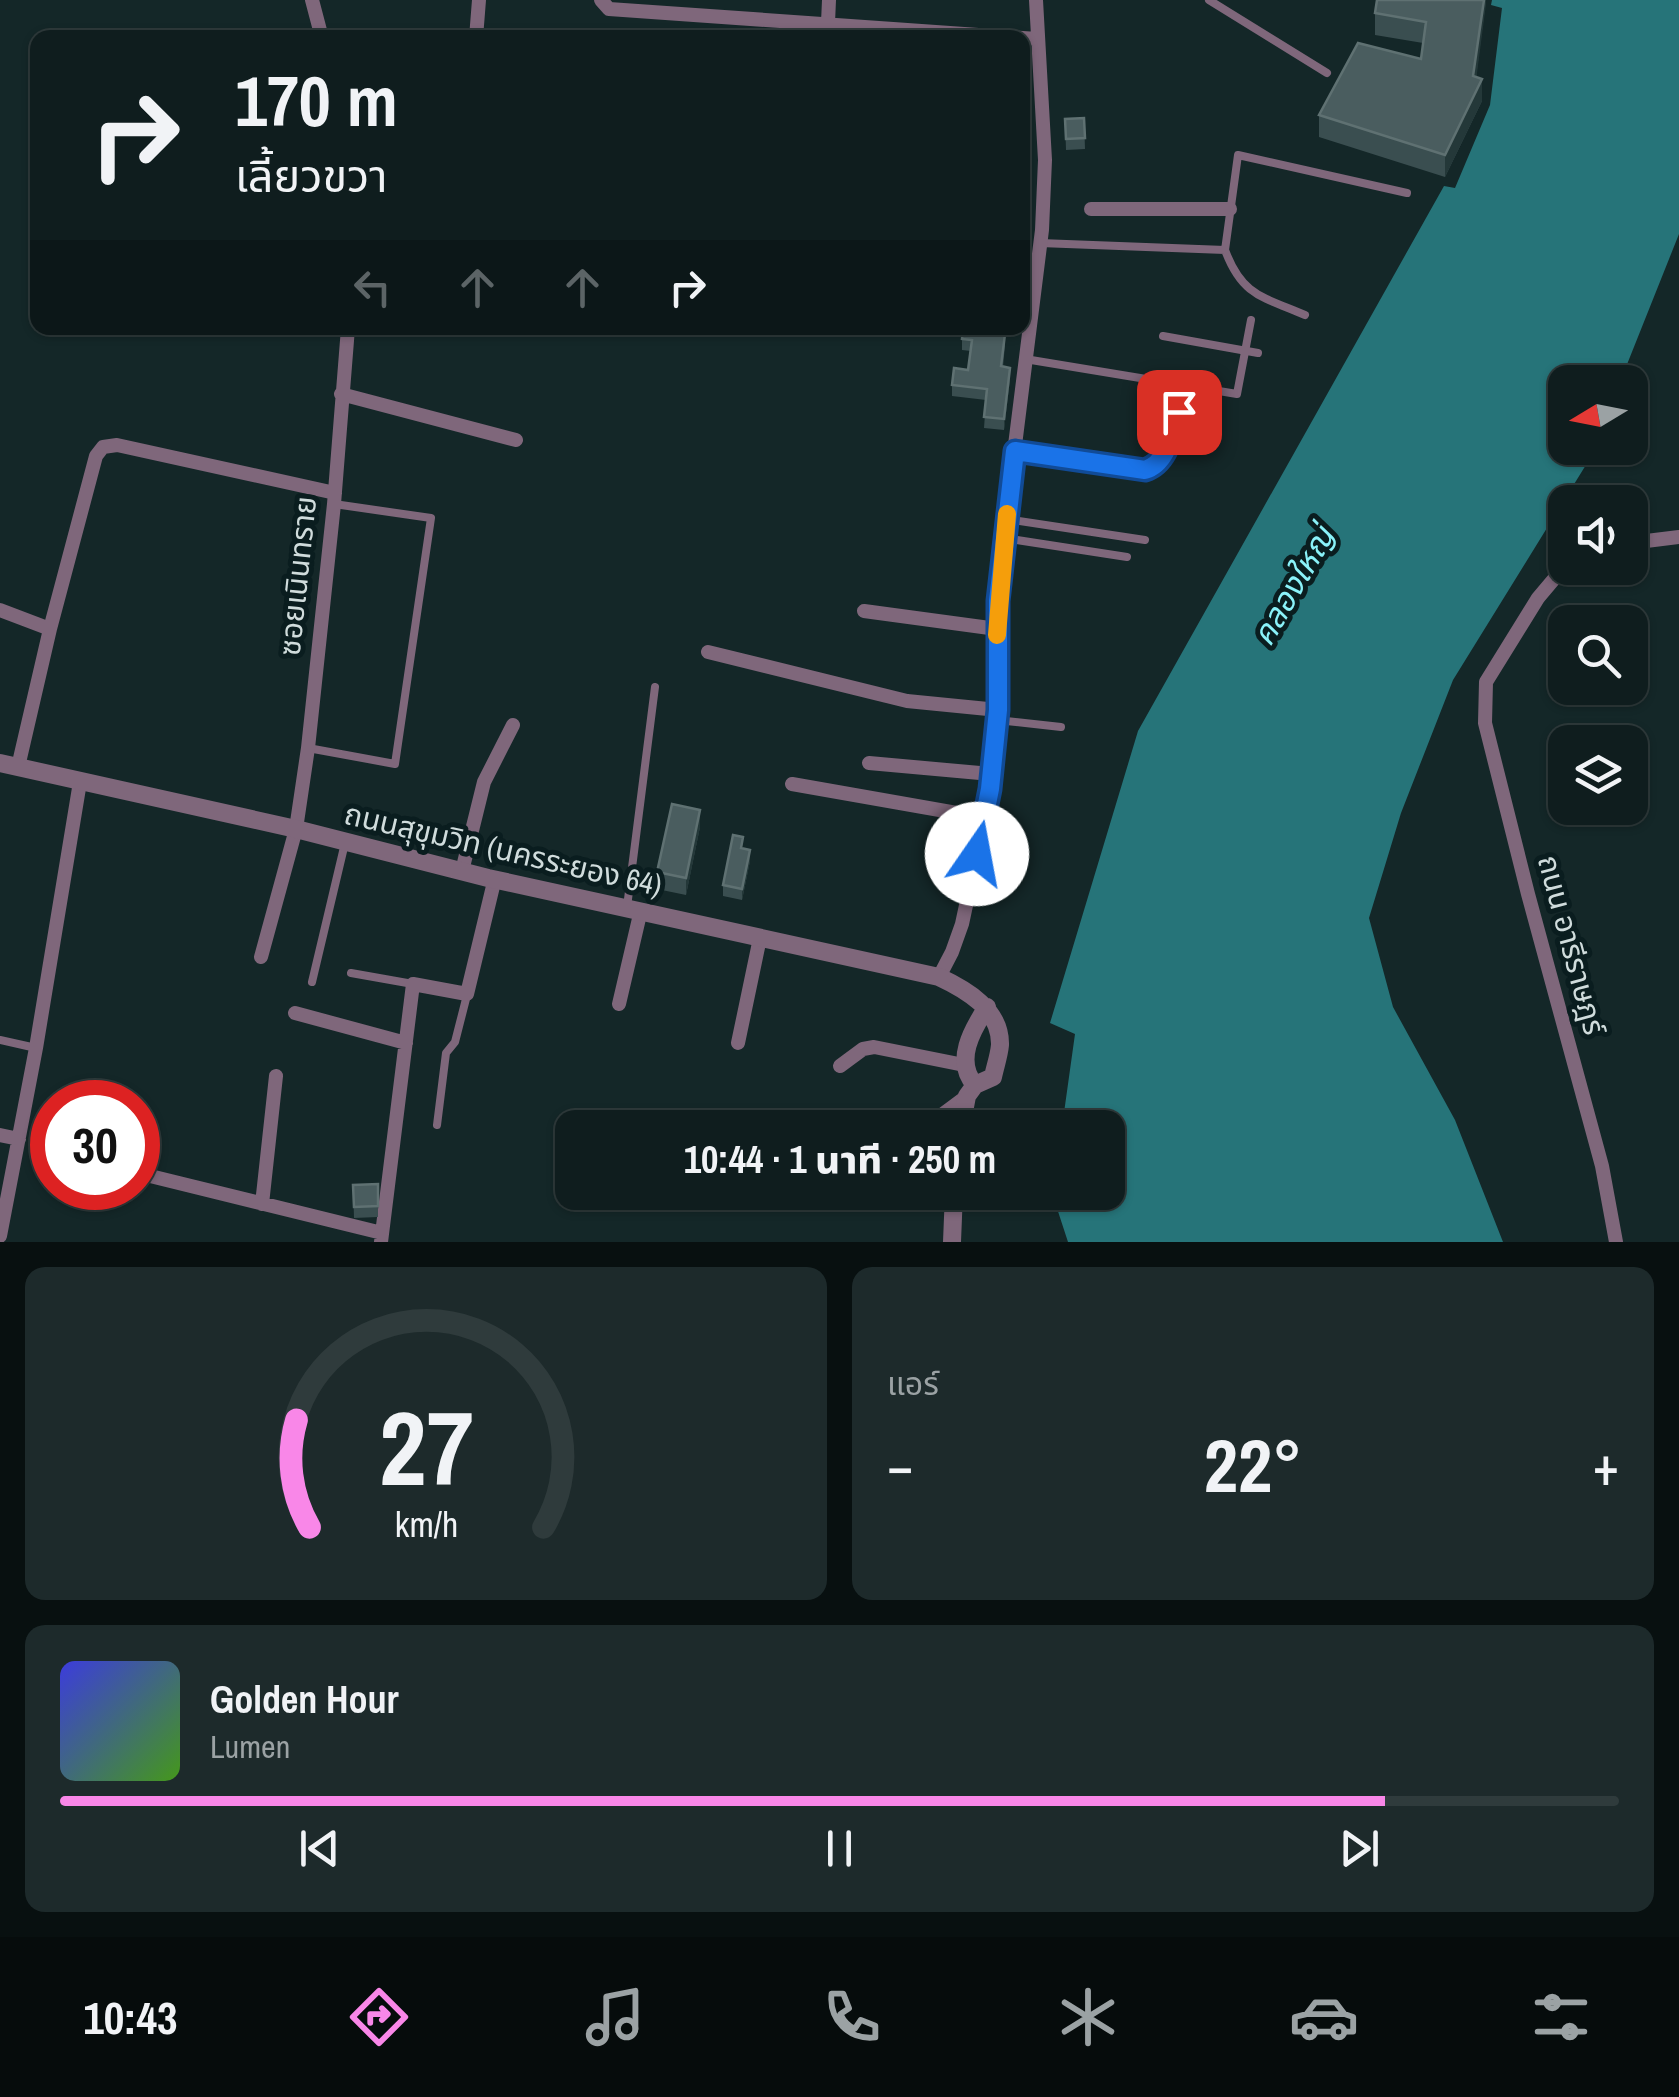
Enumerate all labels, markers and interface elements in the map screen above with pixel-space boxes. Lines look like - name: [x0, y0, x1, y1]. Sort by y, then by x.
- text: 170 m: [235, 54, 398, 148]
- icon: right: [70, 70, 200, 200]
- text: เลี้ยวขวา: [235, 145, 387, 206]
- icon: left: [345, 260, 400, 315]
- icon: ahead: [450, 260, 505, 315]
- icon: ahead: [555, 260, 610, 315]
- icon: right: [660, 260, 715, 315]
- north arrow: [1548, 365, 1648, 465]
- map controls: [1548, 365, 1648, 825]
- pin: [1137, 370, 1222, 455]
- icon: arrive: [1152, 385, 1207, 440]
- button: sound: [1548, 485, 1648, 585]
- street label: ซอยเนินทราย: [269, 494, 325, 658]
- water label: คลองใหญ่: [1241, 515, 1346, 653]
- button: search: [1548, 605, 1648, 705]
- button: layers: [1548, 725, 1648, 825]
- street label: ถนนสุขุมวิท (นครระยอง 64): [341, 793, 666, 905]
- position arrow: [925, 802, 1029, 906]
- street label: ถนน อารีราษฎร์: [1529, 850, 1616, 1040]
- speed limit sign: 30: [30, 1080, 160, 1210]
- text: 10:44 · 1 นาที · 250 m: [684, 1134, 996, 1185]
- text: แอร์: [887, 1362, 939, 1405]
- text: 27: [379, 1377, 473, 1517]
- text: 22°: [1204, 1414, 1302, 1515]
- text: −: [887, 1428, 913, 1502]
- text: +: [1593, 1428, 1619, 1502]
- text: km/h: [394, 1500, 458, 1548]
- text: Golden Hour: [210, 1674, 399, 1725]
- text: Lumen: [210, 1725, 290, 1768]
- icon: previous: [292, 1821, 347, 1876]
- icon: pause: [812, 1821, 867, 1876]
- icon: next: [1332, 1821, 1387, 1876]
- icon: directions: [344, 1982, 414, 2052]
- icon: music: [580, 1982, 650, 2052]
- icon: phone: [817, 1982, 887, 2052]
- icon: climate: [1053, 1982, 1123, 2052]
- icon: car: [1289, 1982, 1359, 2052]
- icon: filters: [1526, 1982, 1596, 2052]
- text: 10:43: [83, 1987, 178, 2048]

